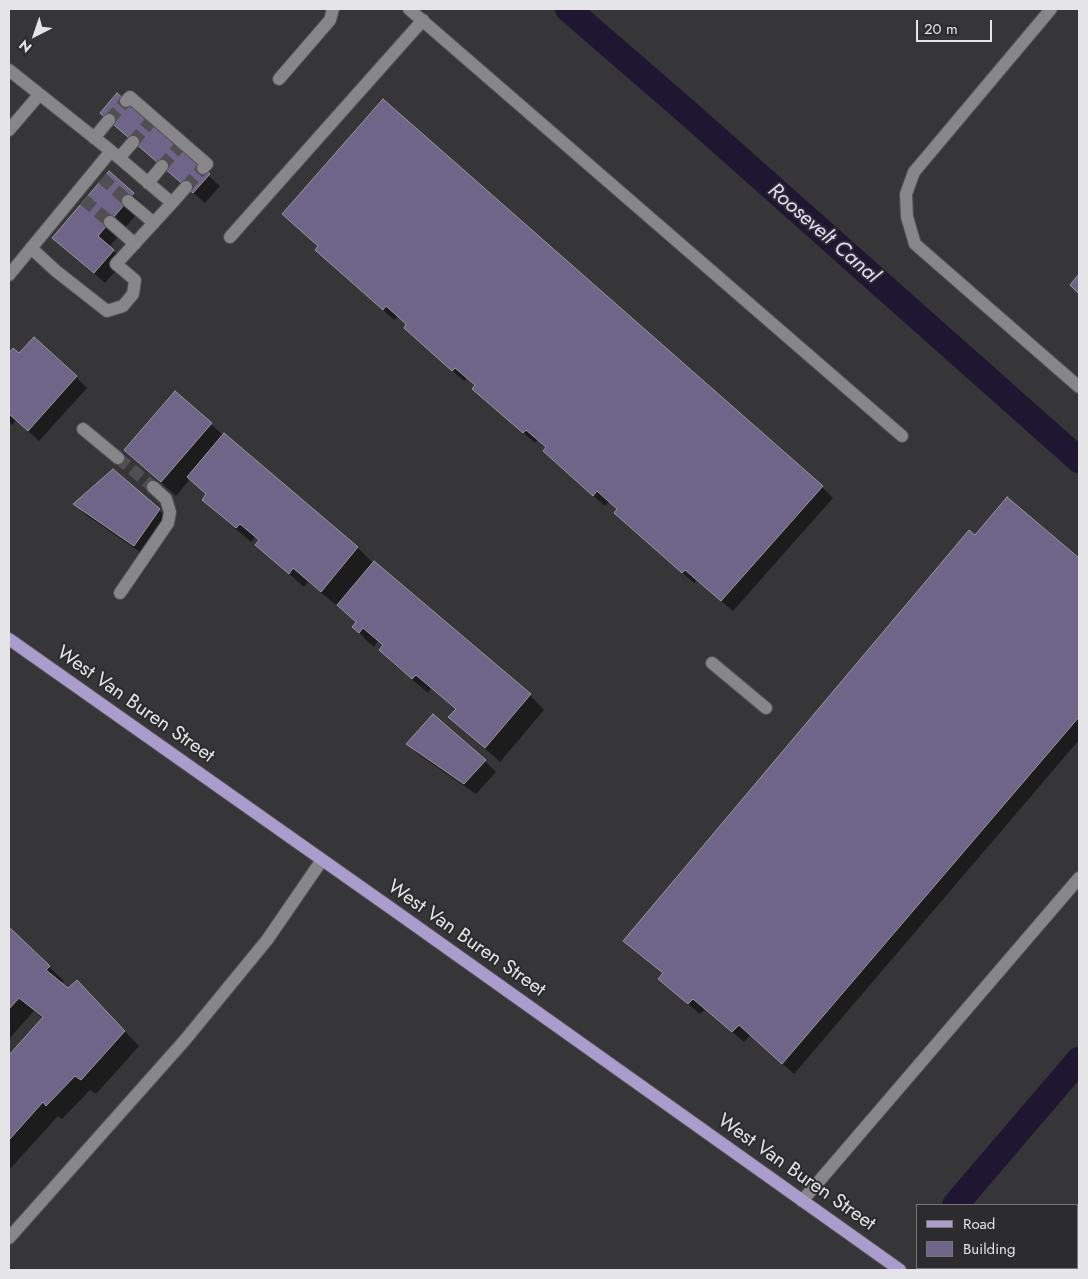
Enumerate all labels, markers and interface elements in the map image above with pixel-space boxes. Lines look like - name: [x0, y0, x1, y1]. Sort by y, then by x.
- north arrow: [10, 10, 60, 60]
- scale bar: [918, 10, 994, 42]
- text: 20 m: [924, 18, 958, 40]
- text: N: [14, 35, 36, 58]
- water label: Roosevelt Canal: [762, 179, 884, 289]
- street label: West Van Buren Street: [51, 641, 219, 769]
- street label: West Van Buren Street: [382, 875, 550, 1003]
- street label: West Van Buren Street: [712, 1109, 880, 1237]
- legend: [916, 1204, 1078, 1269]
- text: Road: [963, 1213, 995, 1235]
- text: Building: [963, 1238, 1015, 1260]

